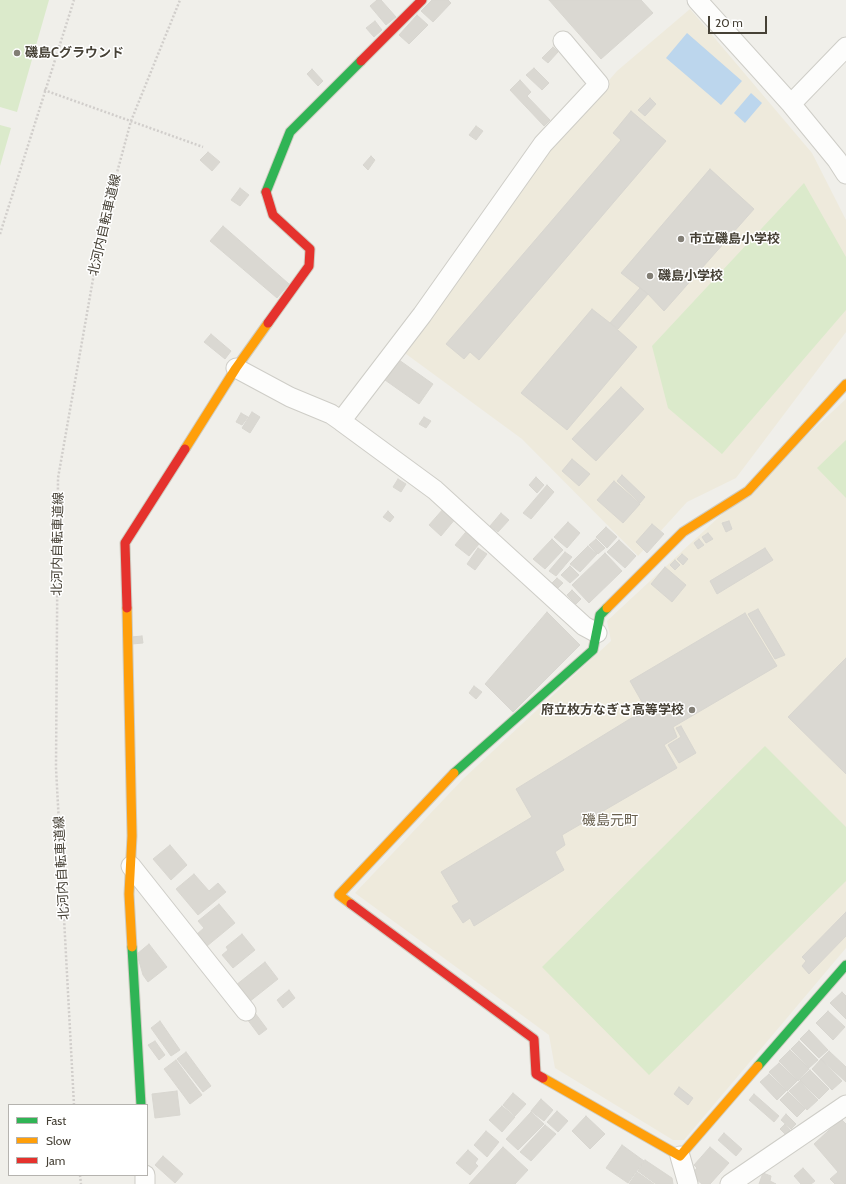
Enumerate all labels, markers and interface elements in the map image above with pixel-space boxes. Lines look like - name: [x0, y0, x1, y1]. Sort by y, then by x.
- scale bar: [710, 8, 769, 34]
- text: 20 m: [715, 15, 743, 30]
- place label: 磯島Cグラウンド: [25, 45, 124, 61]
- marker: 磯島Cグラウンド: [12, 48, 22, 58]
- street label: 北河内自転車道線: [86, 173, 124, 277]
- place label: 市立磯島小学校: [689, 231, 780, 247]
- marker: 市立磯島小学校: [676, 234, 686, 244]
- place label: 磯島小学校: [658, 268, 723, 284]
- marker: 磯島小学校: [645, 271, 655, 281]
- street label: 北河内自転車道線: [49, 492, 67, 596]
- place label: 府立枚方なぎさ高等学校: [541, 702, 684, 718]
- marker: 府立枚方なぎさ高等学校: [687, 705, 697, 715]
- district label: 磯島元町: [582, 813, 638, 829]
- street label: 北河内自転車道線: [51, 816, 73, 920]
- legend: [8, 1104, 148, 1176]
- text: Fast: [46, 1113, 66, 1128]
- text: Slow: [46, 1133, 71, 1148]
- text: Jam: [46, 1153, 65, 1168]

